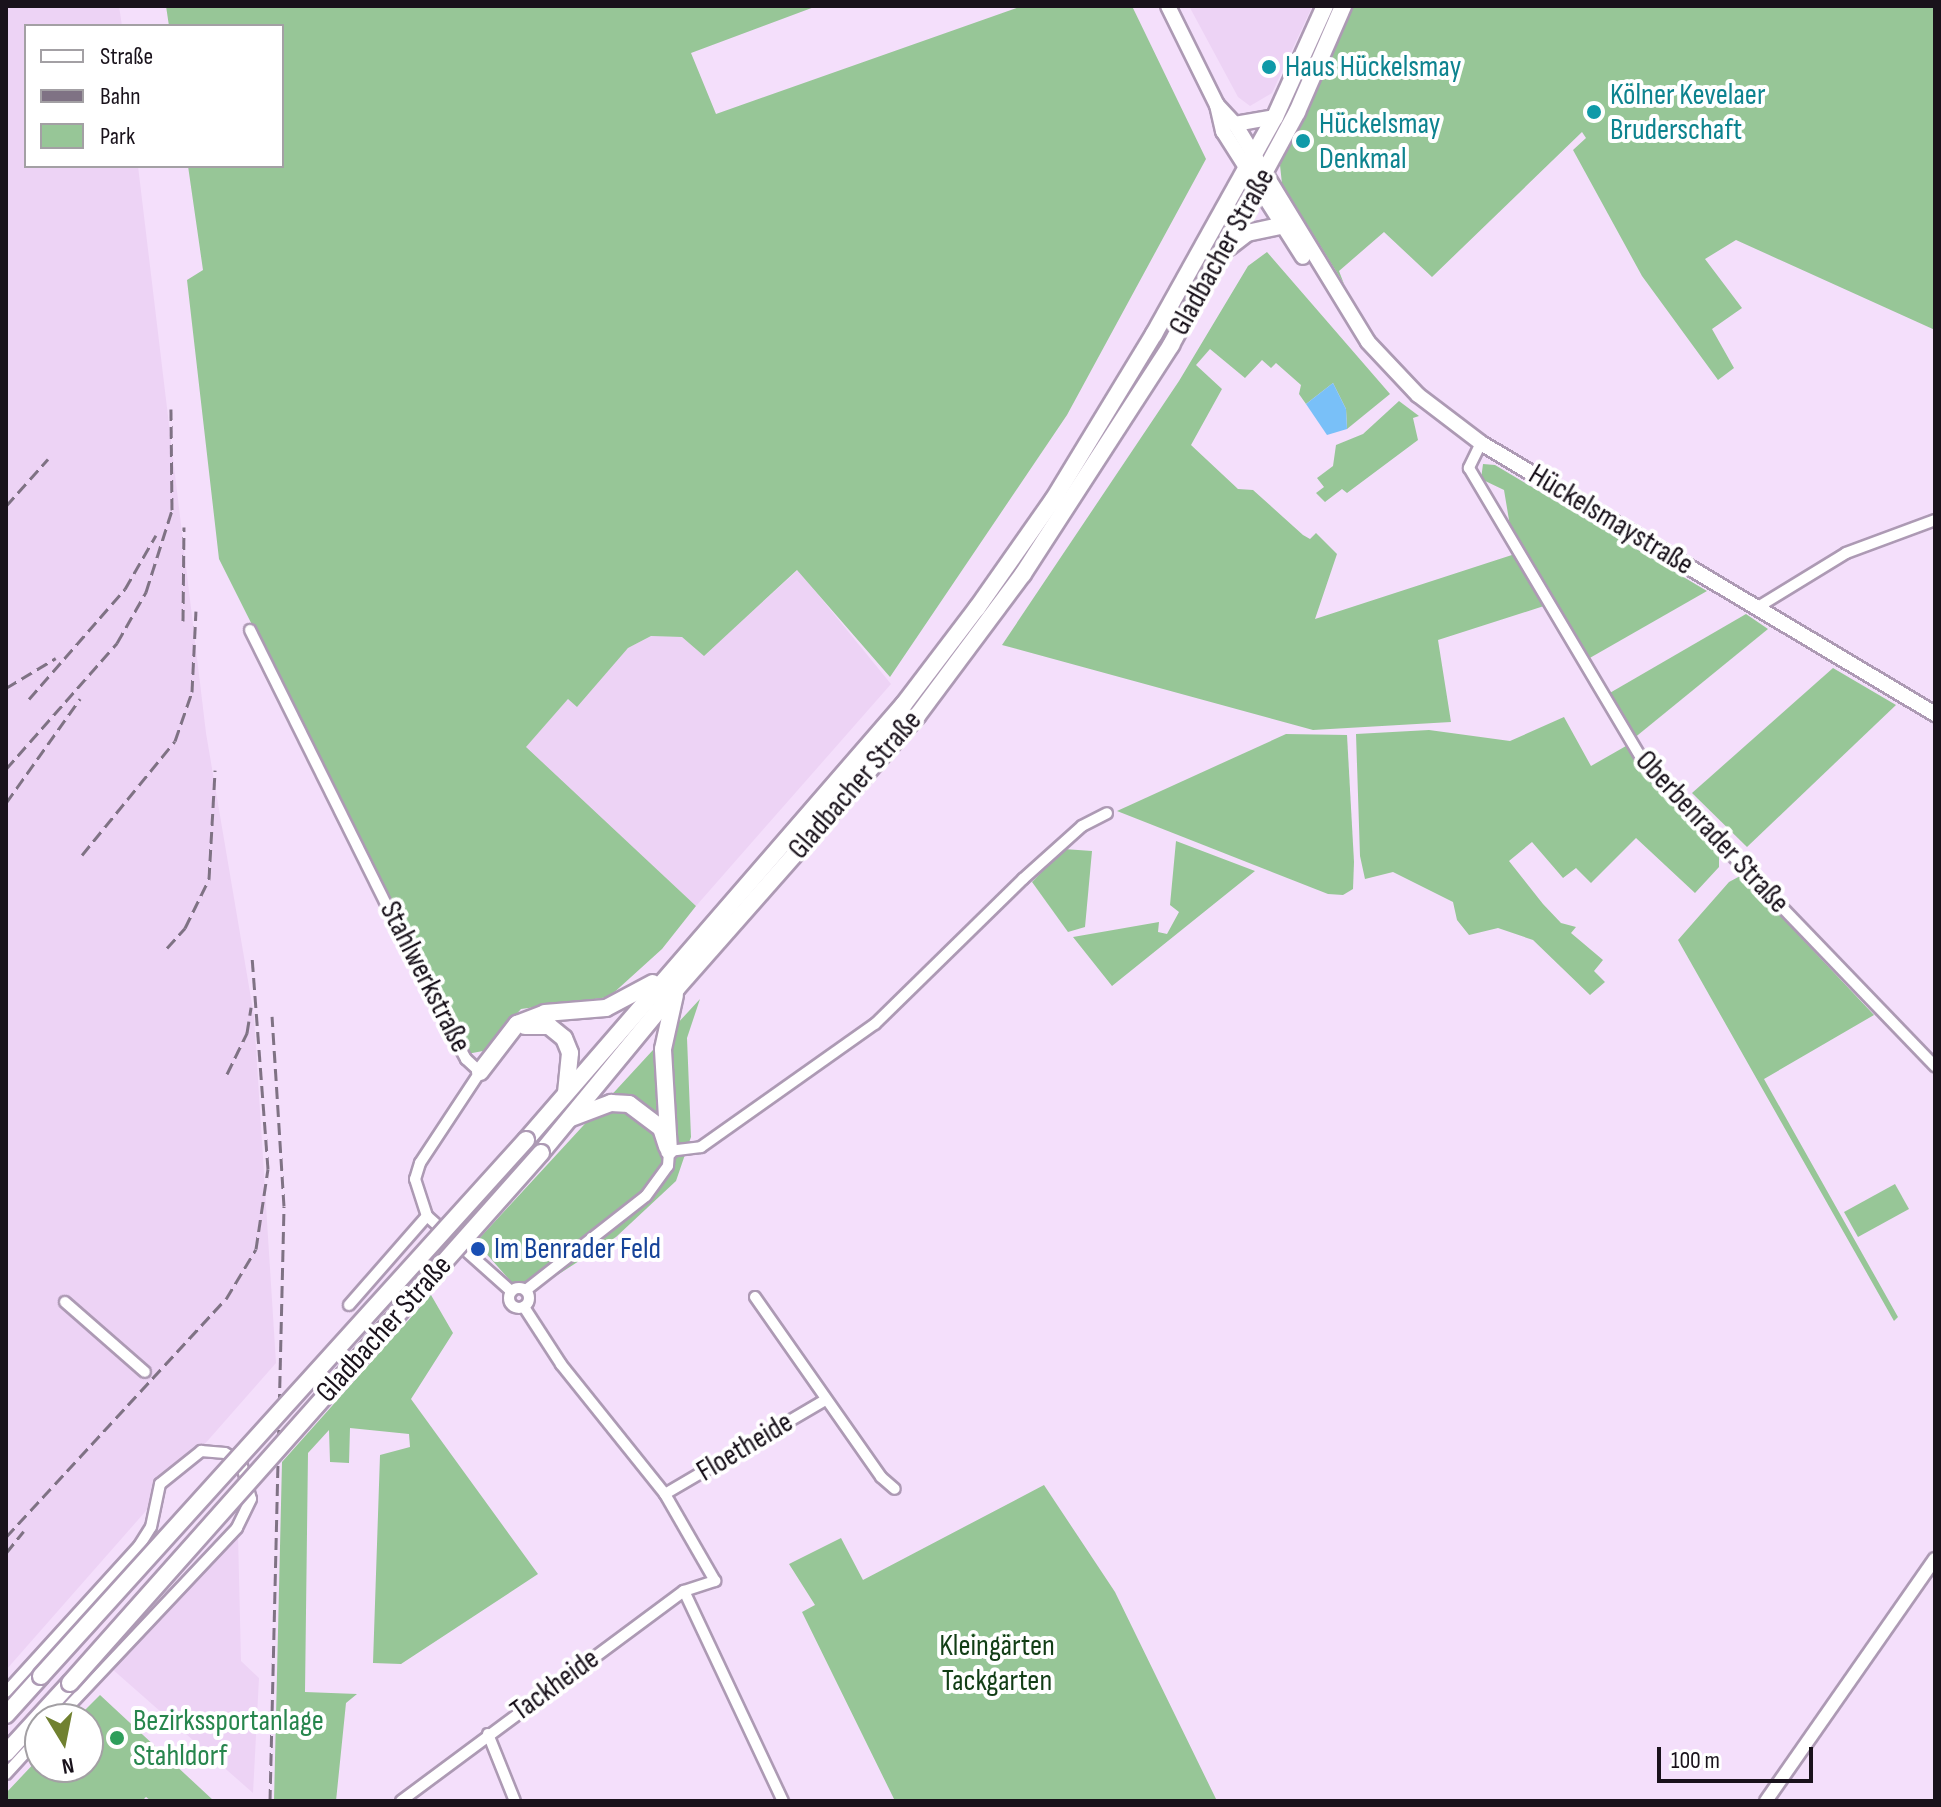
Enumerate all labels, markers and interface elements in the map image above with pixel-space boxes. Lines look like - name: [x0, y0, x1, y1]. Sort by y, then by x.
- legend: [24, 24, 284, 168]
- text: Straße: [100, 42, 153, 71]
- place label: Haus Hückelsmay: [1285, 49, 1461, 85]
- marker: Haus Hückelsmay: [1260, 58, 1278, 76]
- place label: Kölner Kevelaer Bruderschaft: [1610, 77, 1765, 148]
- text: Bahn: [100, 82, 141, 111]
- marker: Kölner Kevelaer Bruderschaft: [1585, 103, 1603, 121]
- place label: Hückelsmay Denkmal: [1319, 106, 1440, 176]
- text: Park: [100, 122, 135, 151]
- marker: Hückelsmay Denkmal: [1294, 132, 1312, 150]
- street label: Gladbacher Straße: [1161, 162, 1283, 342]
- street label: Hückelsmaystraße: [1522, 457, 1700, 583]
- street label: Gladbacher Straße: [781, 703, 929, 867]
- street label: Oberbenrader Straße: [1627, 743, 1797, 921]
- street label: Stahlwerkstraße: [372, 896, 478, 1058]
- place label: Im Benrader Feld: [494, 1231, 661, 1267]
- marker: Im Benrader Feld: [469, 1240, 487, 1258]
- street label: Gladbacher Straße: [309, 1248, 459, 1410]
- street label: Floetheide: [690, 1404, 800, 1490]
- park label: Kleingärten Tackgarten: [939, 1628, 1055, 1698]
- street label: Tackheide: [504, 1641, 606, 1729]
- north arrow: [24, 1703, 104, 1783]
- place label: Bezirkssportanlage Stahldorf: [133, 1703, 324, 1774]
- marker: Bezirkssportanlage Stahldorf: [108, 1729, 126, 1747]
- scale bar: [1661, 1731, 1817, 1781]
- text: 100 m: [1671, 1746, 1720, 1775]
- text: N: [60, 1751, 76, 1779]

